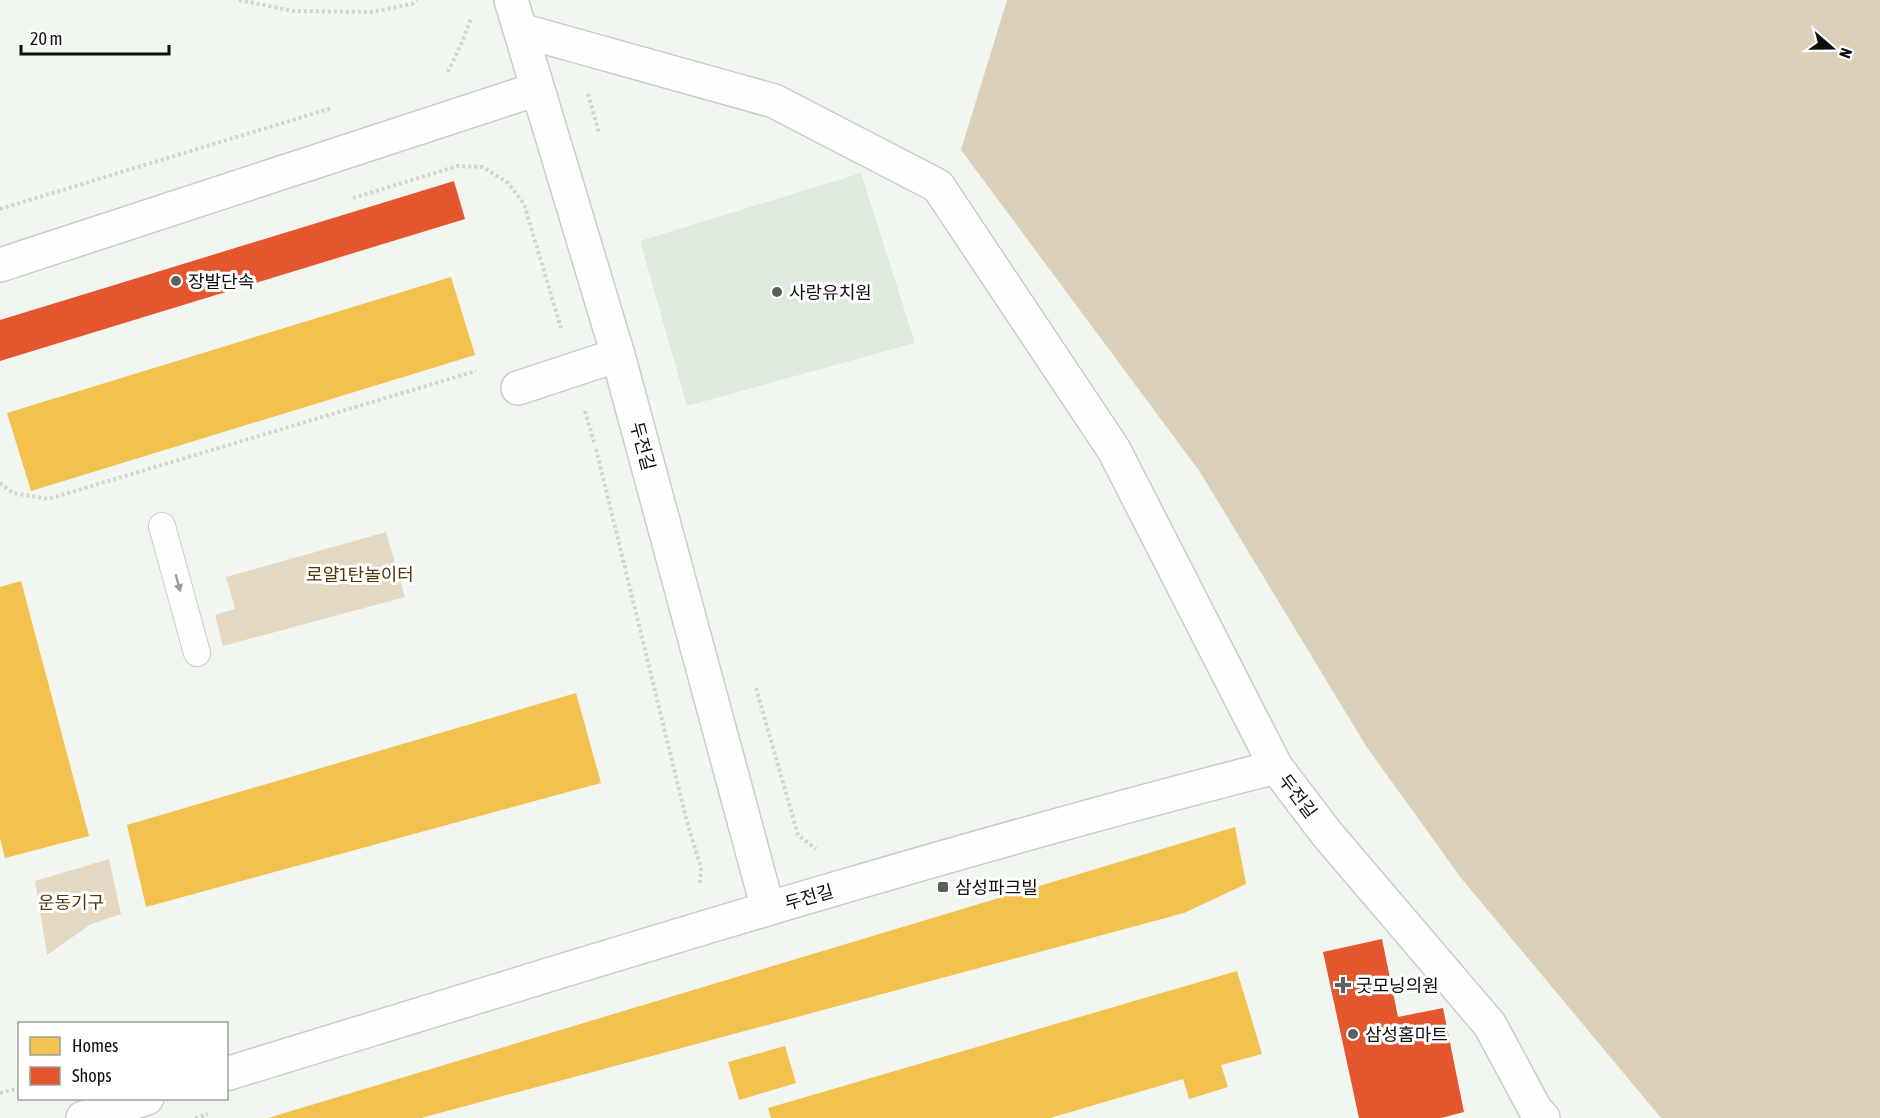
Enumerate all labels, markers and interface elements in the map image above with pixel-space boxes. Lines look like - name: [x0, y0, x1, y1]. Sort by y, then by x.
- scale bar: [21, 18, 170, 56]
- north arrow: [1802, 18, 1862, 78]
- text: 20 m: [30, 28, 62, 49]
- text: N: [1836, 46, 1856, 61]
- place label: 장발단속: [188, 271, 254, 292]
- marker: 장발단속: [169, 274, 183, 288]
- place label: 사랑유치원: [789, 282, 872, 303]
- marker: 사랑유치원: [770, 285, 784, 299]
- street label: 두전길: [626, 419, 660, 473]
- park label: 로얄1탄놀이터: [306, 564, 414, 585]
- one-way arrow: [174, 574, 183, 592]
- street label: 두전길: [1275, 770, 1321, 822]
- place label: 삼성파크빌: [955, 877, 1038, 898]
- street label: 두전길: [782, 880, 836, 914]
- marker: 삼성파크빌: [936, 880, 950, 894]
- park label: 운동기구: [38, 892, 104, 913]
- place label: 굿모닝의원: [1356, 975, 1439, 996]
- marker: 굿모닝의원: [1334, 976, 1352, 994]
- legend: [18, 1022, 228, 1100]
- place label: 삼성홈마트: [1365, 1024, 1448, 1045]
- marker: 삼성홈마트: [1346, 1027, 1360, 1041]
- text: Homes: [72, 1035, 118, 1056]
- text: Shops: [72, 1065, 112, 1086]

